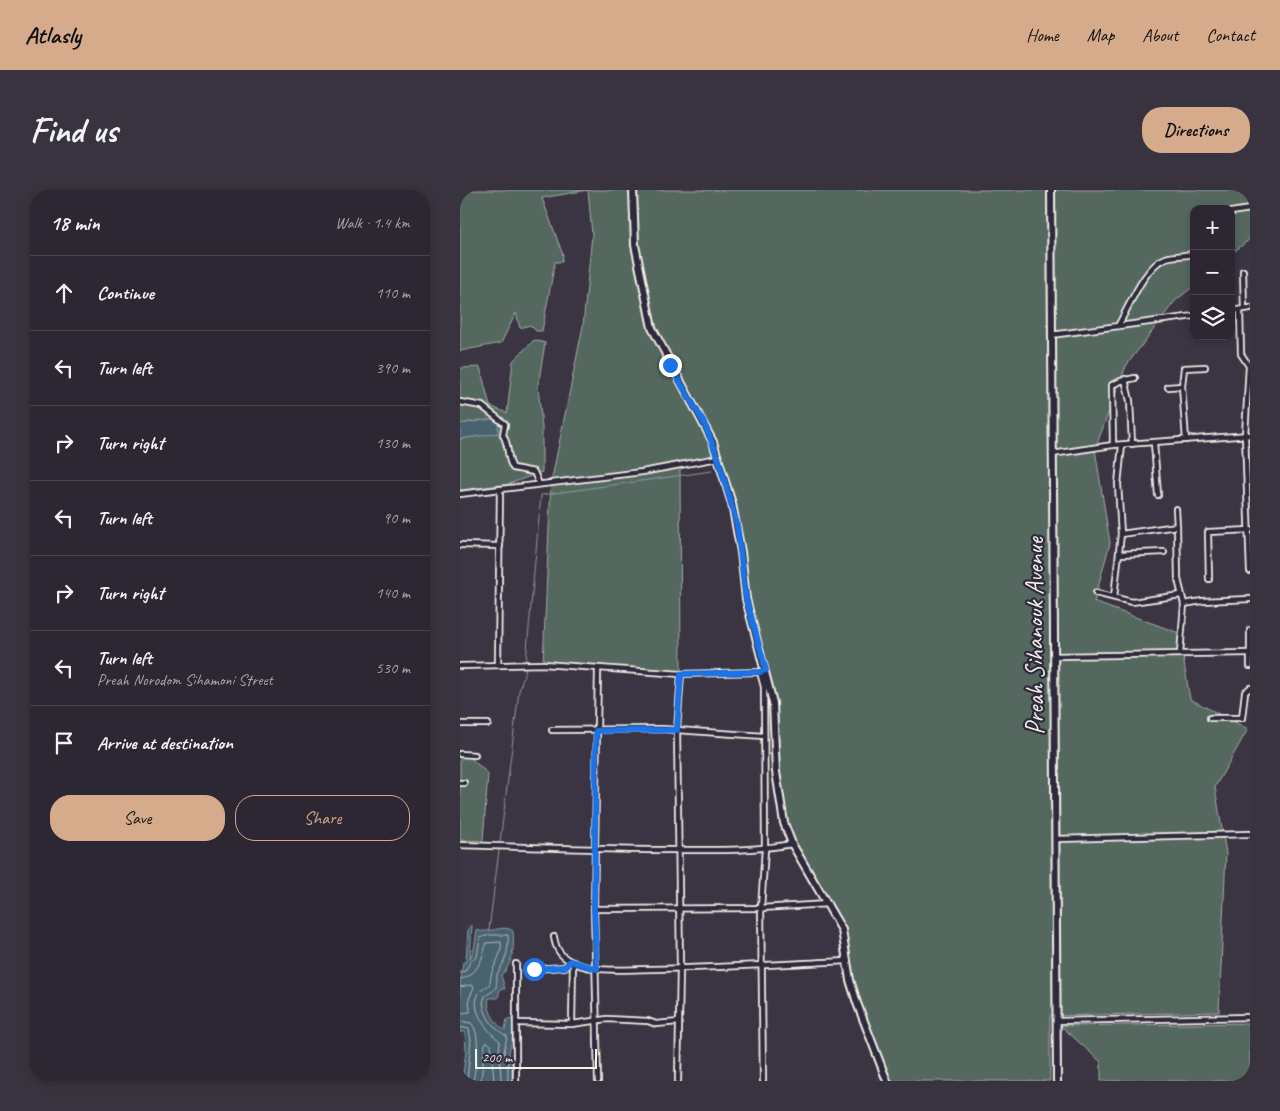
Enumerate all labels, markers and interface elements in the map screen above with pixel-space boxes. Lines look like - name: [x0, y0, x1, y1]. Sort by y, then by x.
- text: Atlasly: [25, 20, 81, 50]
- text: Home: [1026, 24, 1059, 46]
- text: Map: [1087, 24, 1114, 46]
- text: About: [1142, 24, 1178, 46]
- text: Contact: [1206, 24, 1255, 46]
- button: Directions: [1142, 107, 1250, 153]
- text: Find us: [30, 108, 117, 153]
- map controls: [1190, 205, 1235, 340]
- button: +: [1190, 205, 1235, 250]
- text: 18 min: [50, 210, 100, 236]
- text: Walk · 1.4 km: [335, 213, 410, 233]
- button: −: [1190, 250, 1235, 295]
- icon: ahead: [50, 279, 78, 307]
- text: Continue: [97, 281, 154, 305]
- text: 110 m: [376, 283, 410, 303]
- button: layers: [1190, 295, 1235, 340]
- icon: left: [50, 354, 78, 382]
- route end: [659, 354, 682, 377]
- text: Turn left: [97, 356, 152, 380]
- text: 390 m: [376, 358, 410, 378]
- icon: right: [50, 429, 78, 457]
- text: Turn right: [97, 431, 164, 455]
- text: 130 m: [376, 433, 410, 453]
- icon: left: [50, 504, 78, 532]
- text: Turn left: [97, 506, 152, 530]
- text: 90 m: [383, 508, 410, 528]
- street label: Preah Sihanouk Avenue: [1019, 535, 1051, 735]
- icon: right: [50, 579, 78, 607]
- text: Turn right: [97, 581, 164, 605]
- text: 140 m: [376, 583, 410, 603]
- text: Turn left: [97, 646, 152, 670]
- icon: left: [50, 654, 78, 682]
- text: 530 m: [376, 658, 410, 678]
- text: Preah Norodom Sihamoni Street: [97, 670, 273, 690]
- icon: arrive: [50, 729, 78, 757]
- text: Arrive at destination: [97, 731, 233, 755]
- button: Save: [50, 795, 225, 841]
- button: Share: [235, 795, 410, 841]
- route start: [523, 958, 546, 981]
- scale bar: [475, 1046, 598, 1069]
- text: 200 m: [482, 1049, 512, 1066]

